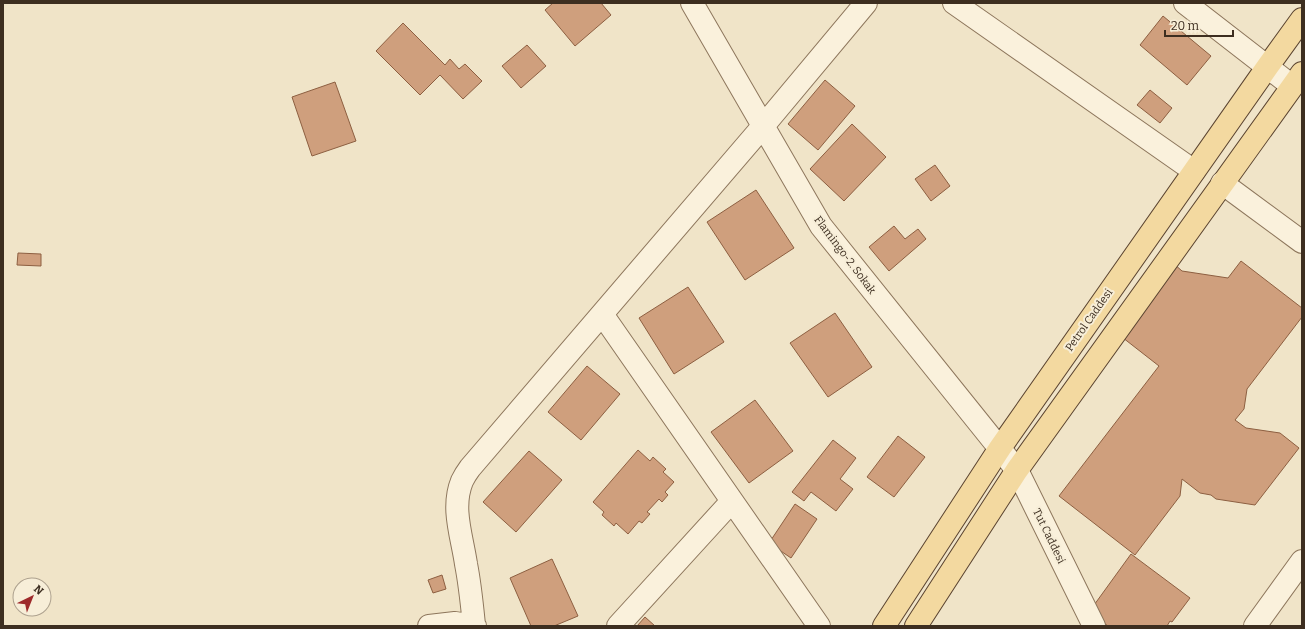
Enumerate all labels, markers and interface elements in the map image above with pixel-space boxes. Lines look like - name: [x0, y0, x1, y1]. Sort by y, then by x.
- scale bar: [1165, 12, 1233, 38]
- text: 20 m: [1171, 19, 1200, 33]
- street label: Flamingo-2. Sokak: [811, 213, 879, 297]
- street label: Petrol Caddesi: [1063, 286, 1116, 354]
- street label: Tut Caddesi: [1030, 506, 1068, 566]
- north arrow: [12, 577, 52, 617]
- text: N: [31, 582, 46, 598]

